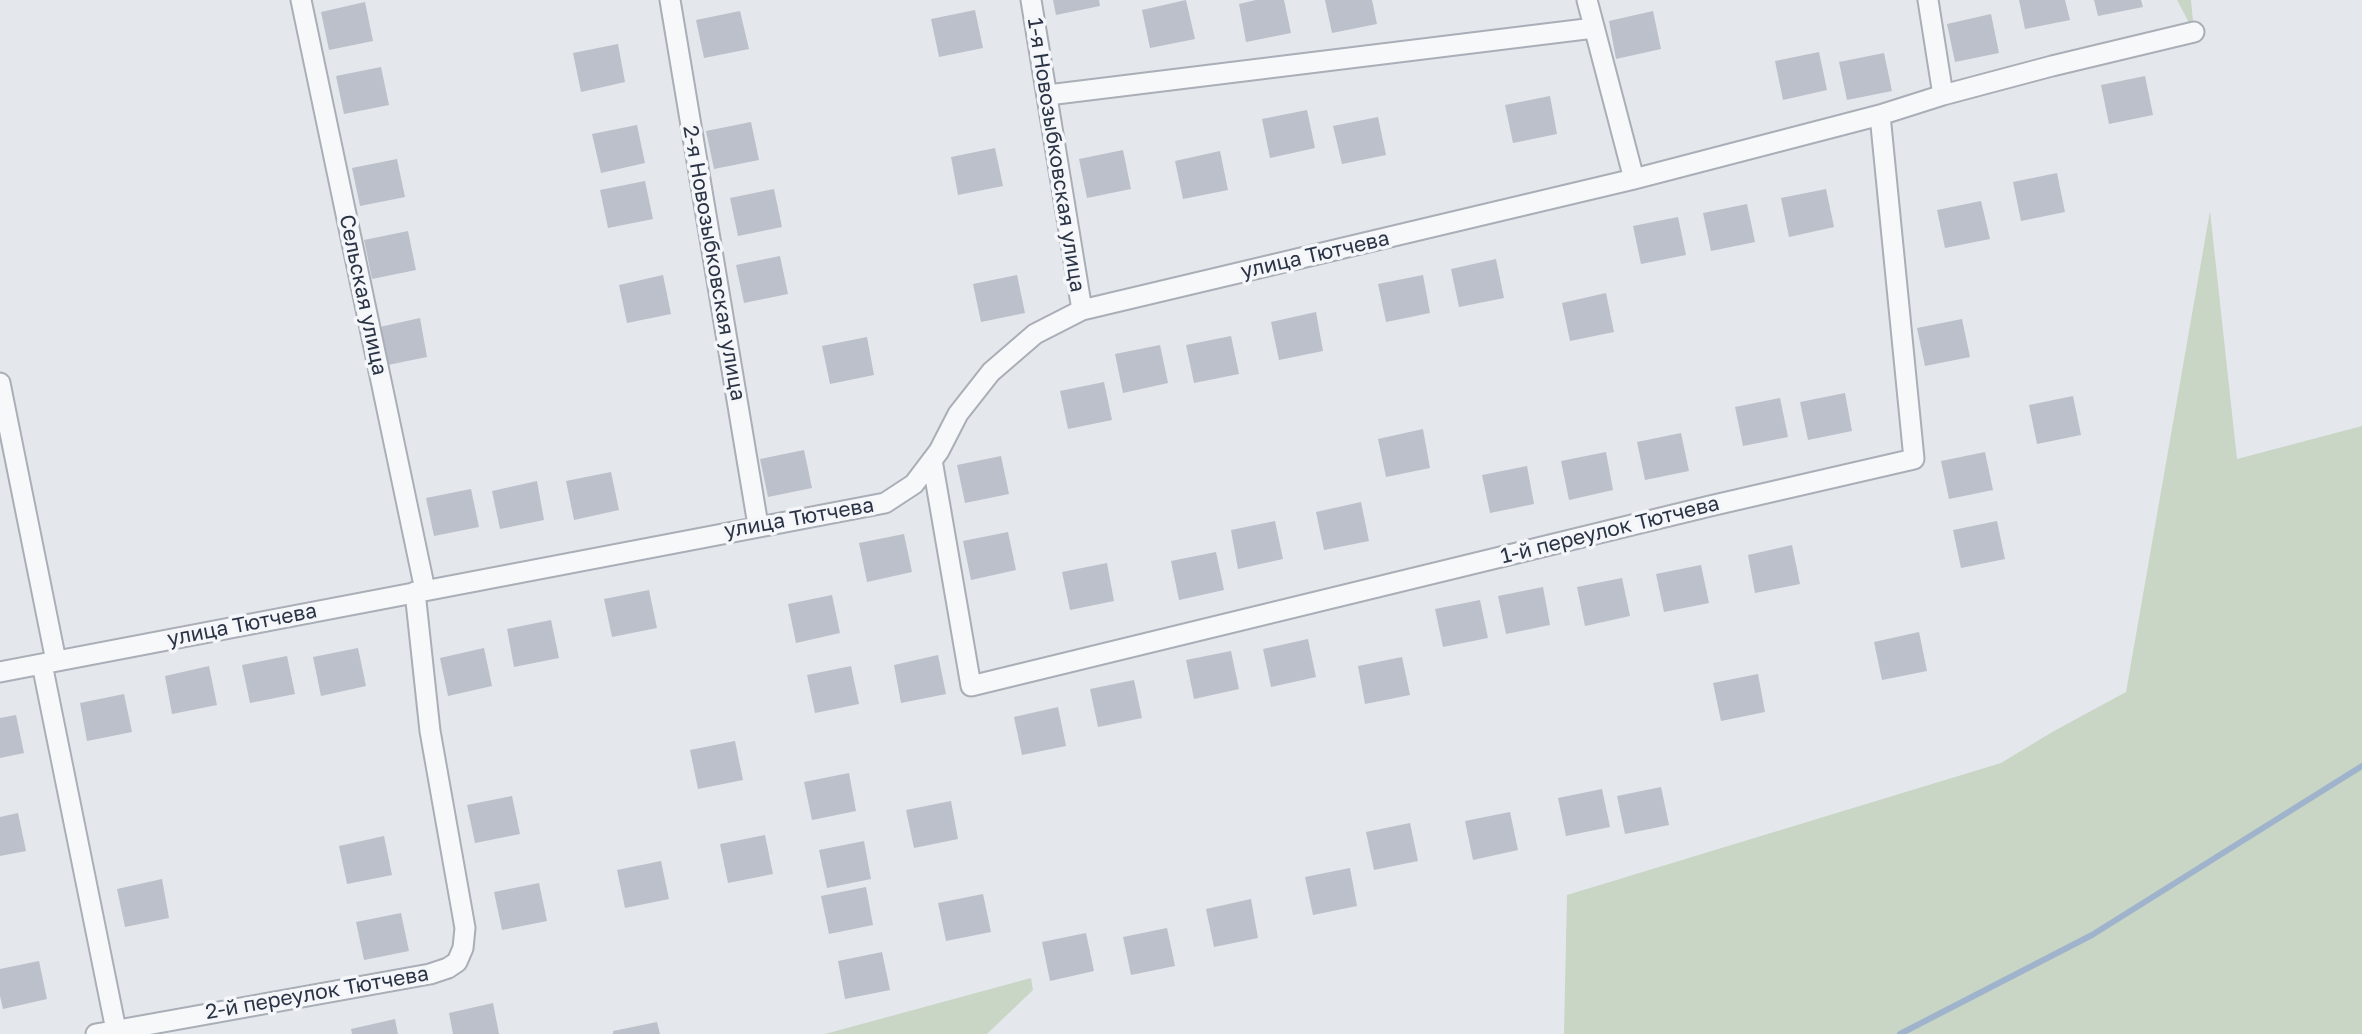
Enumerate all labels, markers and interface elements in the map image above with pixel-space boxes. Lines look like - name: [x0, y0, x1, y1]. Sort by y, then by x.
- street label: 1-я Новозыбковская улица: [1022, 16, 1090, 294]
- street label: 2-я Новозыбковская улица: [677, 123, 751, 403]
- street label: Сельская улица: [334, 212, 392, 378]
- street label: улица Тютчева: [1238, 226, 1392, 284]
- street label: 1-й переулок Тютчева: [1498, 491, 1722, 569]
- street label: улица Тютчева: [722, 492, 876, 544]
- street label: улица Тютчева: [165, 598, 319, 652]
- street label: 2-й переулок Тютчева: [203, 961, 431, 1025]

